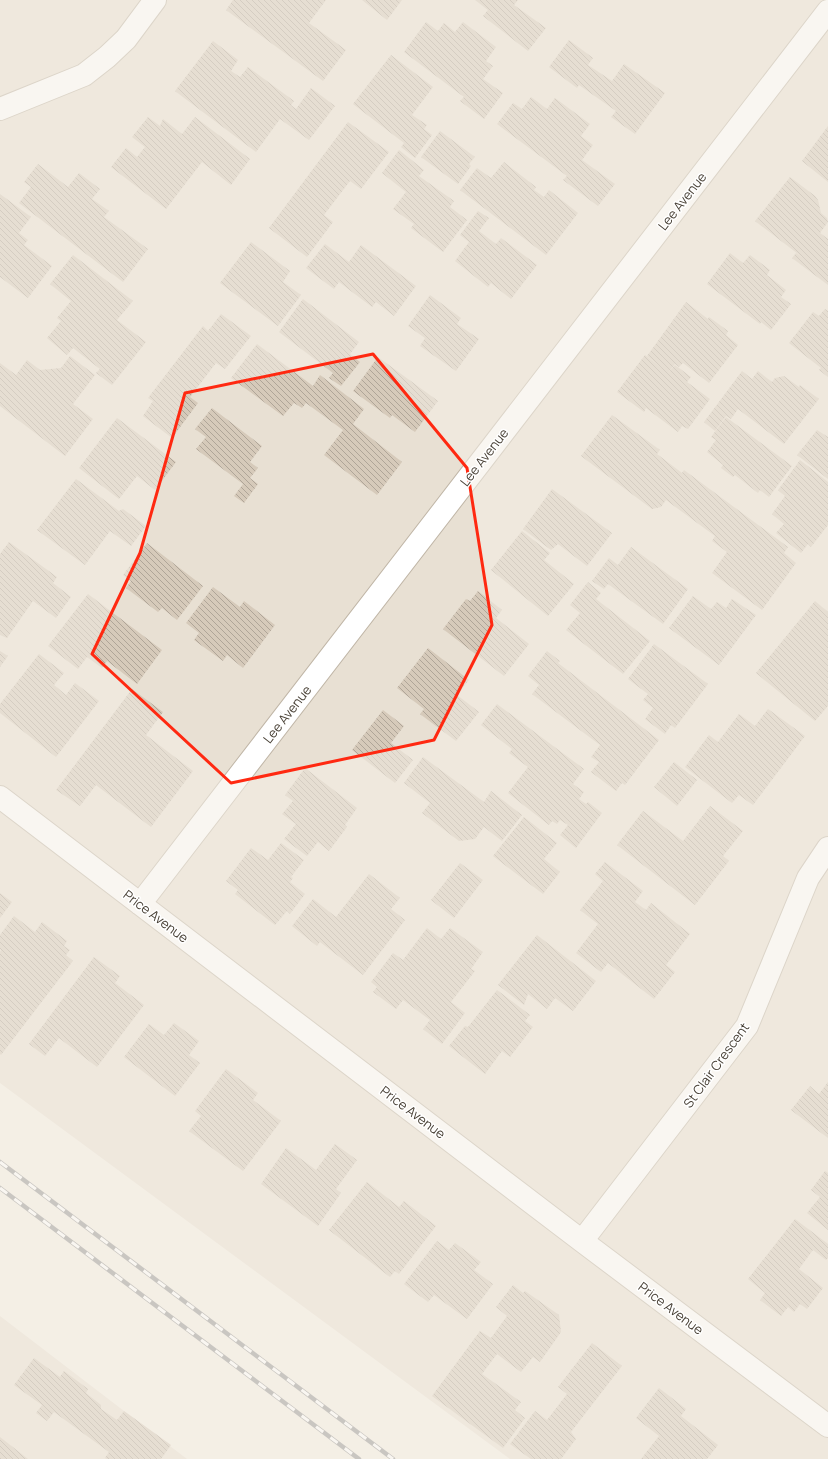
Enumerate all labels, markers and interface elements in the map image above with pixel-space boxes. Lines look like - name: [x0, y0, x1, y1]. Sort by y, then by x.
- street label: Lee Avenue: [654, 168, 711, 234]
- street label: Lee Avenue: [456, 424, 513, 490]
- street label: Lee Avenue: [259, 681, 316, 747]
- street label: Price Avenue: [120, 886, 193, 947]
- street label: St Clair Crescent: [679, 1019, 753, 1111]
- street label: Price Avenue: [377, 1082, 450, 1143]
- street label: Price Avenue: [635, 1278, 708, 1339]

